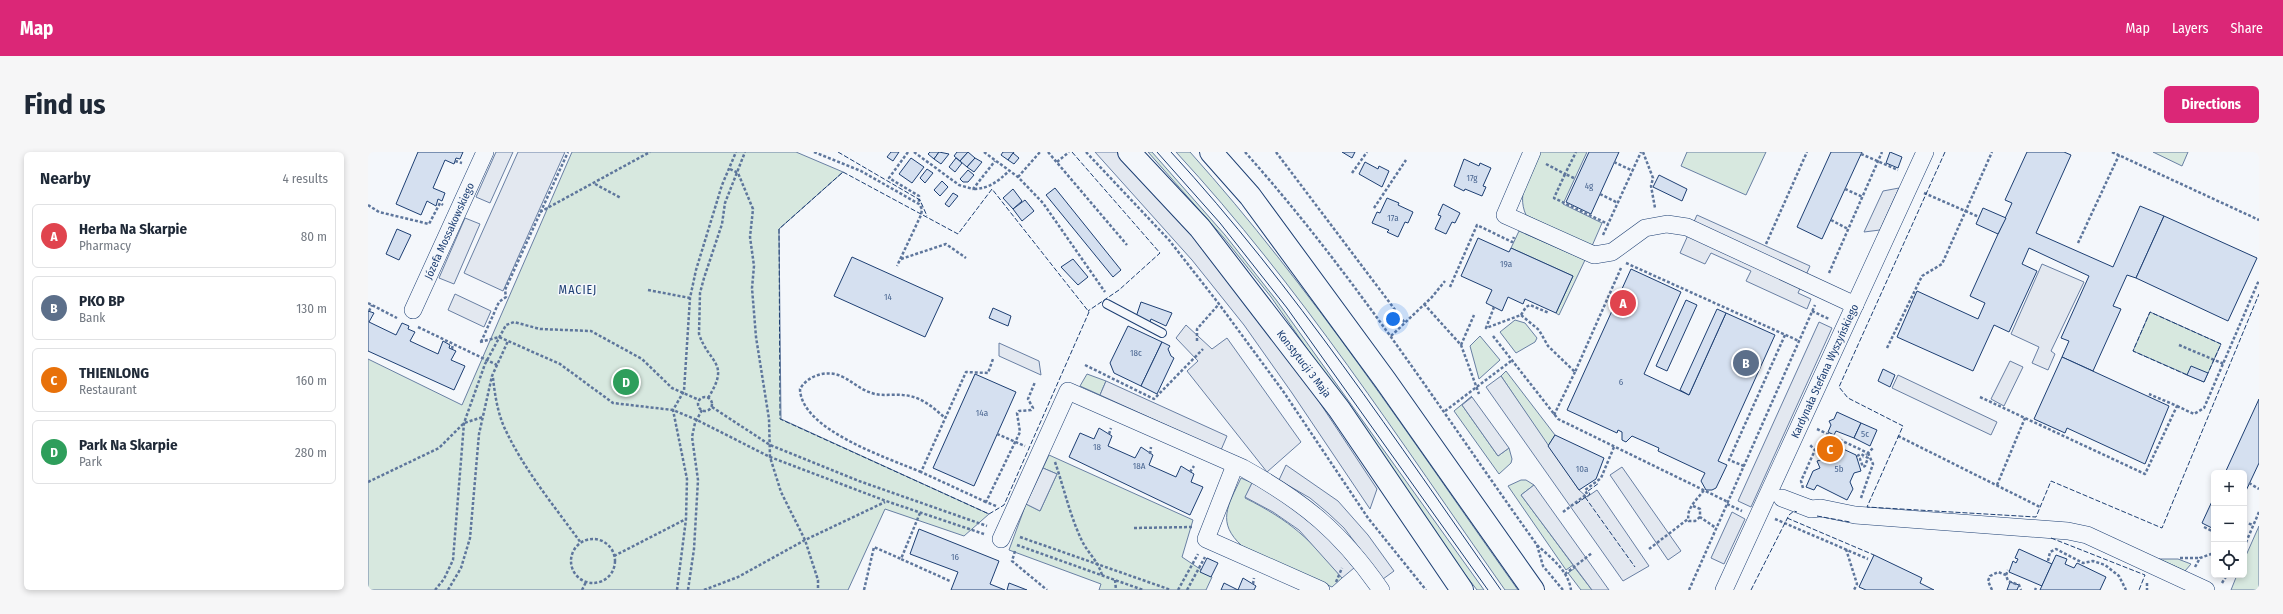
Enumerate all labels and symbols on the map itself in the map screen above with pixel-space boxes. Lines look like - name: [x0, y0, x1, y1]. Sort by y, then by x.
- house number: 17g: [1466, 173, 1478, 183]
- street label: Józefa Mossakowskiego: [422, 181, 477, 281]
- house number: 4g: [1585, 181, 1594, 191]
- house number: 17a: [1387, 213, 1399, 223]
- house number: 19a: [1500, 259, 1513, 269]
- district label: MACIEJ: [559, 283, 597, 297]
- pin: A: [1610, 288, 1636, 318]
- house number: 14: [884, 292, 893, 302]
- street label: Kardynała Stefana Wyszyńskiego: [1789, 302, 1861, 440]
- your location: [1383, 309, 1403, 329]
- street label: Konstytucji 3 Maja: [1274, 328, 1334, 400]
- house number: 18c: [1130, 348, 1142, 358]
- pin: B: [1733, 348, 1759, 378]
- pin: D: [613, 367, 639, 397]
- house number: 6: [1619, 377, 1624, 387]
- house number: 14a: [976, 408, 989, 418]
- house number: 5c: [1861, 429, 1869, 439]
- pin: C: [1817, 434, 1843, 464]
- house number: 18: [1093, 442, 1102, 452]
- house number: 18A: [1133, 461, 1146, 471]
- house number: 10a: [1576, 464, 1589, 474]
- house number: 5b: [1835, 464, 1844, 474]
- house number: 16: [951, 552, 960, 562]

